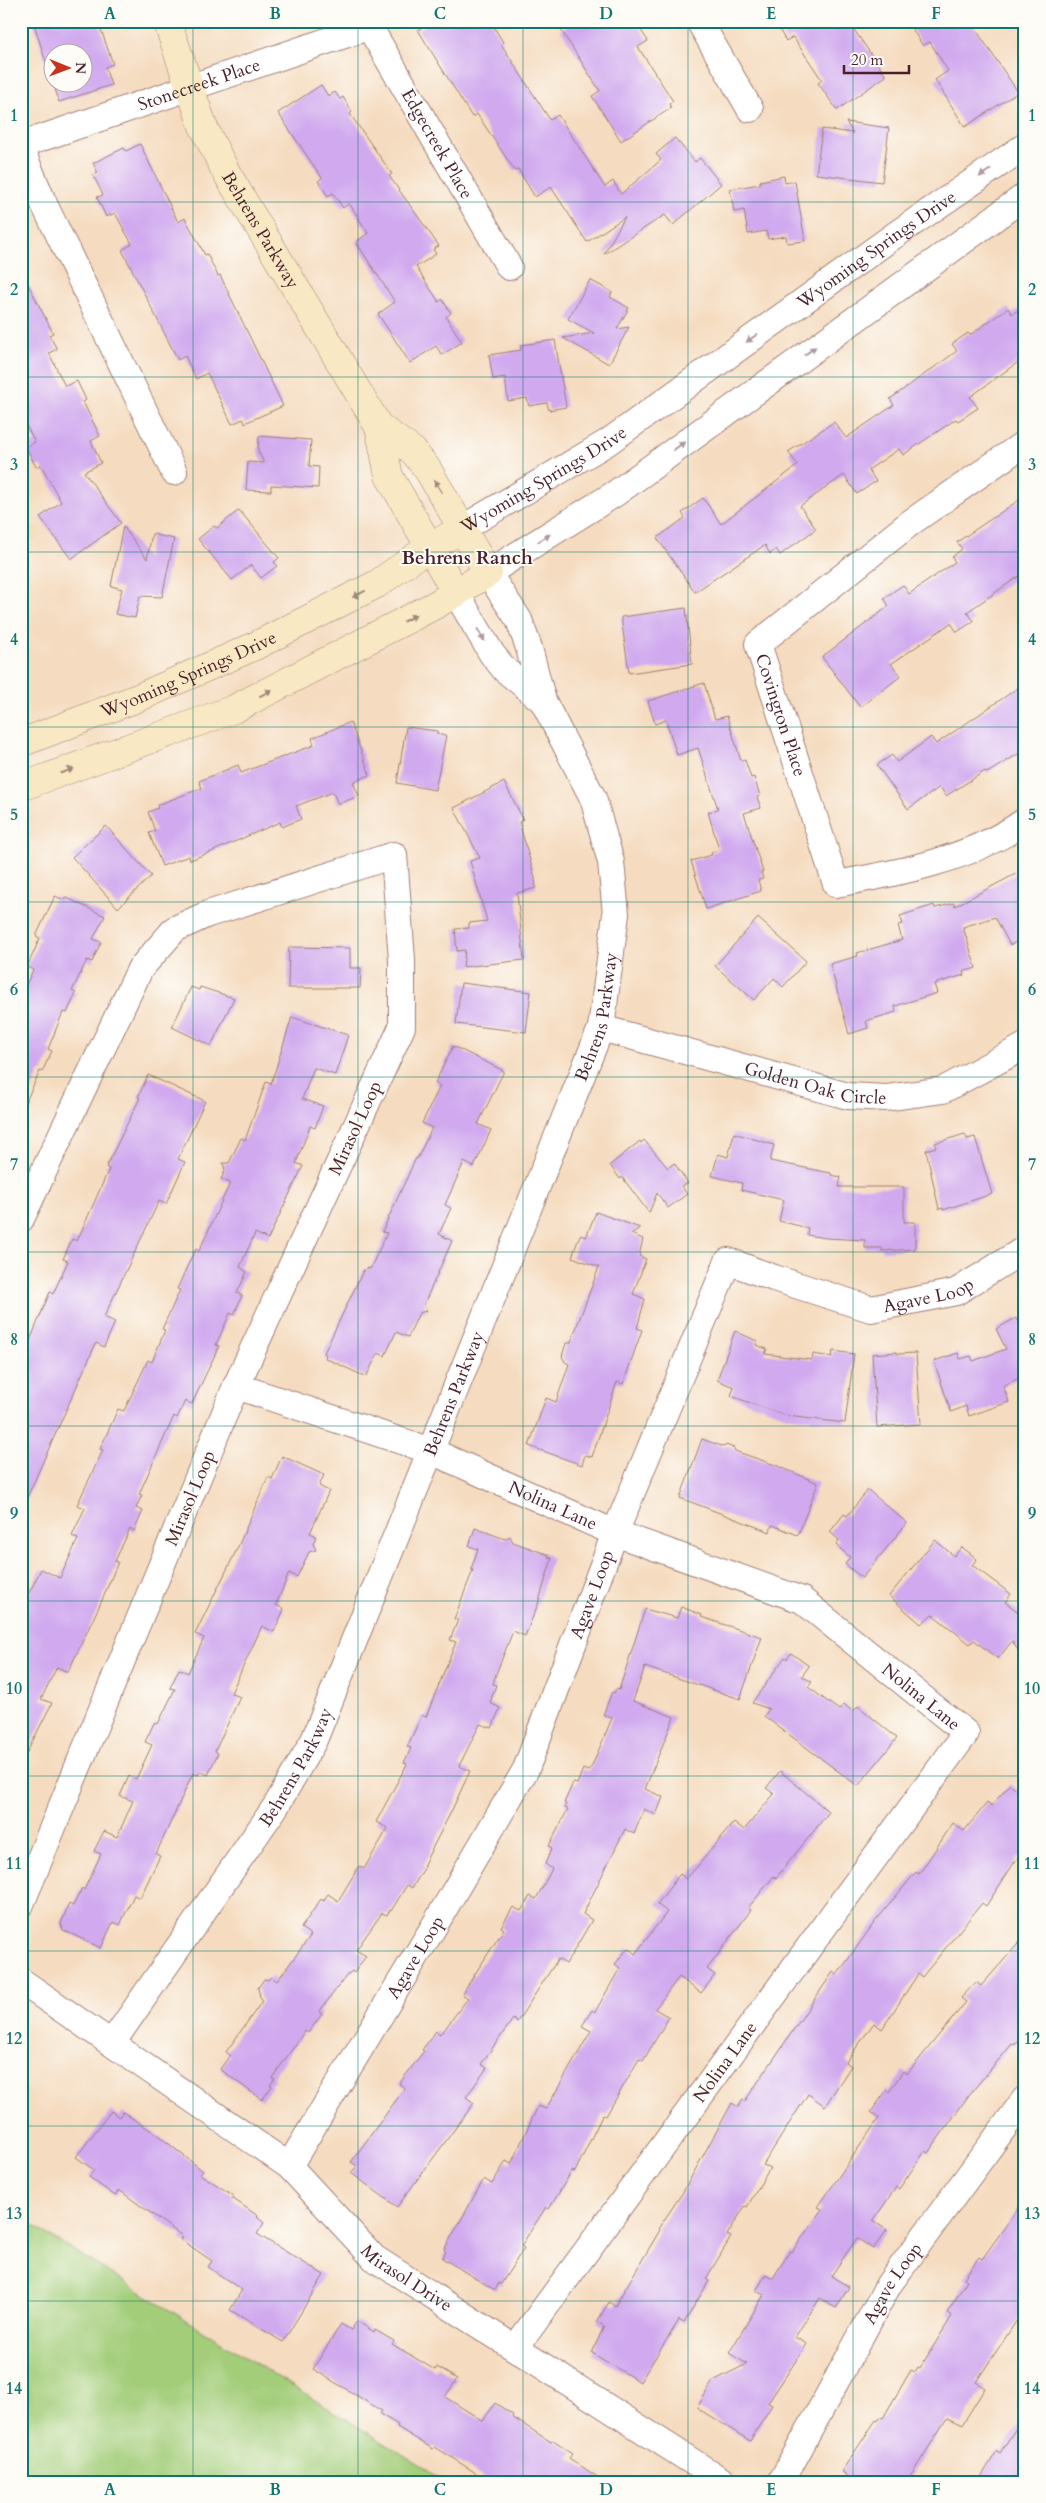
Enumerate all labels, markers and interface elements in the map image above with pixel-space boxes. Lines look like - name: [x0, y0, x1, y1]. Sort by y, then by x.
- text: A: [104, 3, 116, 25]
- text: B: [269, 3, 281, 25]
- text: C: [434, 3, 446, 25]
- text: D: [599, 3, 613, 25]
- text: E: [766, 3, 776, 25]
- text: F: [931, 3, 941, 25]
- north arrow: [42, 42, 92, 92]
- scale bar: [844, 42, 908, 74]
- text: 20 m: [851, 50, 883, 70]
- street label: Stonecreek Place: [135, 53, 264, 117]
- text: N: [71, 62, 90, 74]
- street label: Edgecreek Place: [395, 84, 479, 204]
- text: 1: [10, 105, 18, 127]
- text: 1: [1028, 105, 1036, 127]
- street label: Behrens Parkway: [216, 167, 305, 294]
- one-way arrow: [978, 168, 991, 178]
- street label: Wyoming Springs Drive: [791, 185, 961, 315]
- text: 2: [10, 279, 18, 301]
- text: 2: [1028, 279, 1036, 301]
- one-way arrow: [745, 333, 759, 343]
- one-way arrow: [803, 346, 817, 356]
- street label: Wyoming Springs Drive: [455, 420, 632, 540]
- one-way arrow: [672, 441, 685, 452]
- text: 3: [10, 454, 18, 476]
- text: 3: [1028, 454, 1036, 476]
- one-way arrow: [433, 480, 442, 493]
- one-way arrow: [538, 533, 551, 542]
- district label: Behrens Ranch: [401, 545, 533, 571]
- one-way arrow: [351, 590, 366, 598]
- one-way arrow: [403, 614, 417, 622]
- street label: Wyoming Springs Drive: [96, 625, 281, 724]
- text: 4: [10, 629, 18, 651]
- one-way arrow: [476, 629, 485, 642]
- text: 4: [1028, 629, 1036, 651]
- street label: Covington Place: [749, 650, 812, 780]
- one-way arrow: [258, 688, 273, 697]
- one-way arrow: [60, 767, 75, 775]
- text: 5: [10, 804, 18, 826]
- text: 5: [1028, 804, 1036, 826]
- street label: Behrens Parkway: [569, 950, 624, 1085]
- text: 6: [10, 979, 18, 1001]
- text: 6: [1028, 979, 1036, 1001]
- street label: Golden Oak Circle: [741, 1056, 887, 1111]
- street label: Mirasol Loop: [323, 1077, 388, 1179]
- text: 7: [10, 1154, 18, 1176]
- text: 7: [1028, 1154, 1036, 1176]
- street label: Agave Loop: [881, 1272, 979, 1319]
- street label: Behrens Parkway: [418, 1327, 491, 1460]
- text: 8: [10, 1329, 18, 1351]
- text: 8: [1028, 1329, 1036, 1351]
- street label: Mirasol Loop: [159, 1447, 222, 1550]
- street label: Nolina Lane: [504, 1475, 601, 1536]
- text: 9: [10, 1503, 18, 1525]
- text: 9: [1028, 1503, 1036, 1525]
- street label: Agave Loop: [564, 1547, 620, 1642]
- street label: Nolina Lane: [876, 1657, 965, 1737]
- text: 10: [6, 1678, 22, 1700]
- text: 10: [1024, 1678, 1040, 1700]
- street label: Behrens Parkway: [253, 1704, 339, 1832]
- text: 11: [6, 1853, 22, 1875]
- text: 11: [1024, 1853, 1040, 1875]
- street label: Agave Loop: [381, 1911, 450, 2004]
- street label: Nolina Lane: [687, 2017, 763, 2108]
- text: 12: [6, 2028, 22, 2050]
- text: 12: [1024, 2028, 1040, 2050]
- text: 13: [6, 2203, 22, 2225]
- text: 13: [1024, 2203, 1040, 2225]
- street label: Agave Loop: [857, 2238, 928, 2329]
- street label: Mirasol Drive: [355, 2239, 457, 2318]
- text: 14: [6, 2378, 22, 2400]
- text: 14: [1024, 2378, 1040, 2400]
- text: A: [104, 2479, 116, 2501]
- text: B: [269, 2479, 281, 2501]
- text: C: [434, 2479, 446, 2501]
- text: D: [599, 2479, 613, 2501]
- text: E: [766, 2479, 776, 2501]
- text: F: [931, 2479, 941, 2501]

